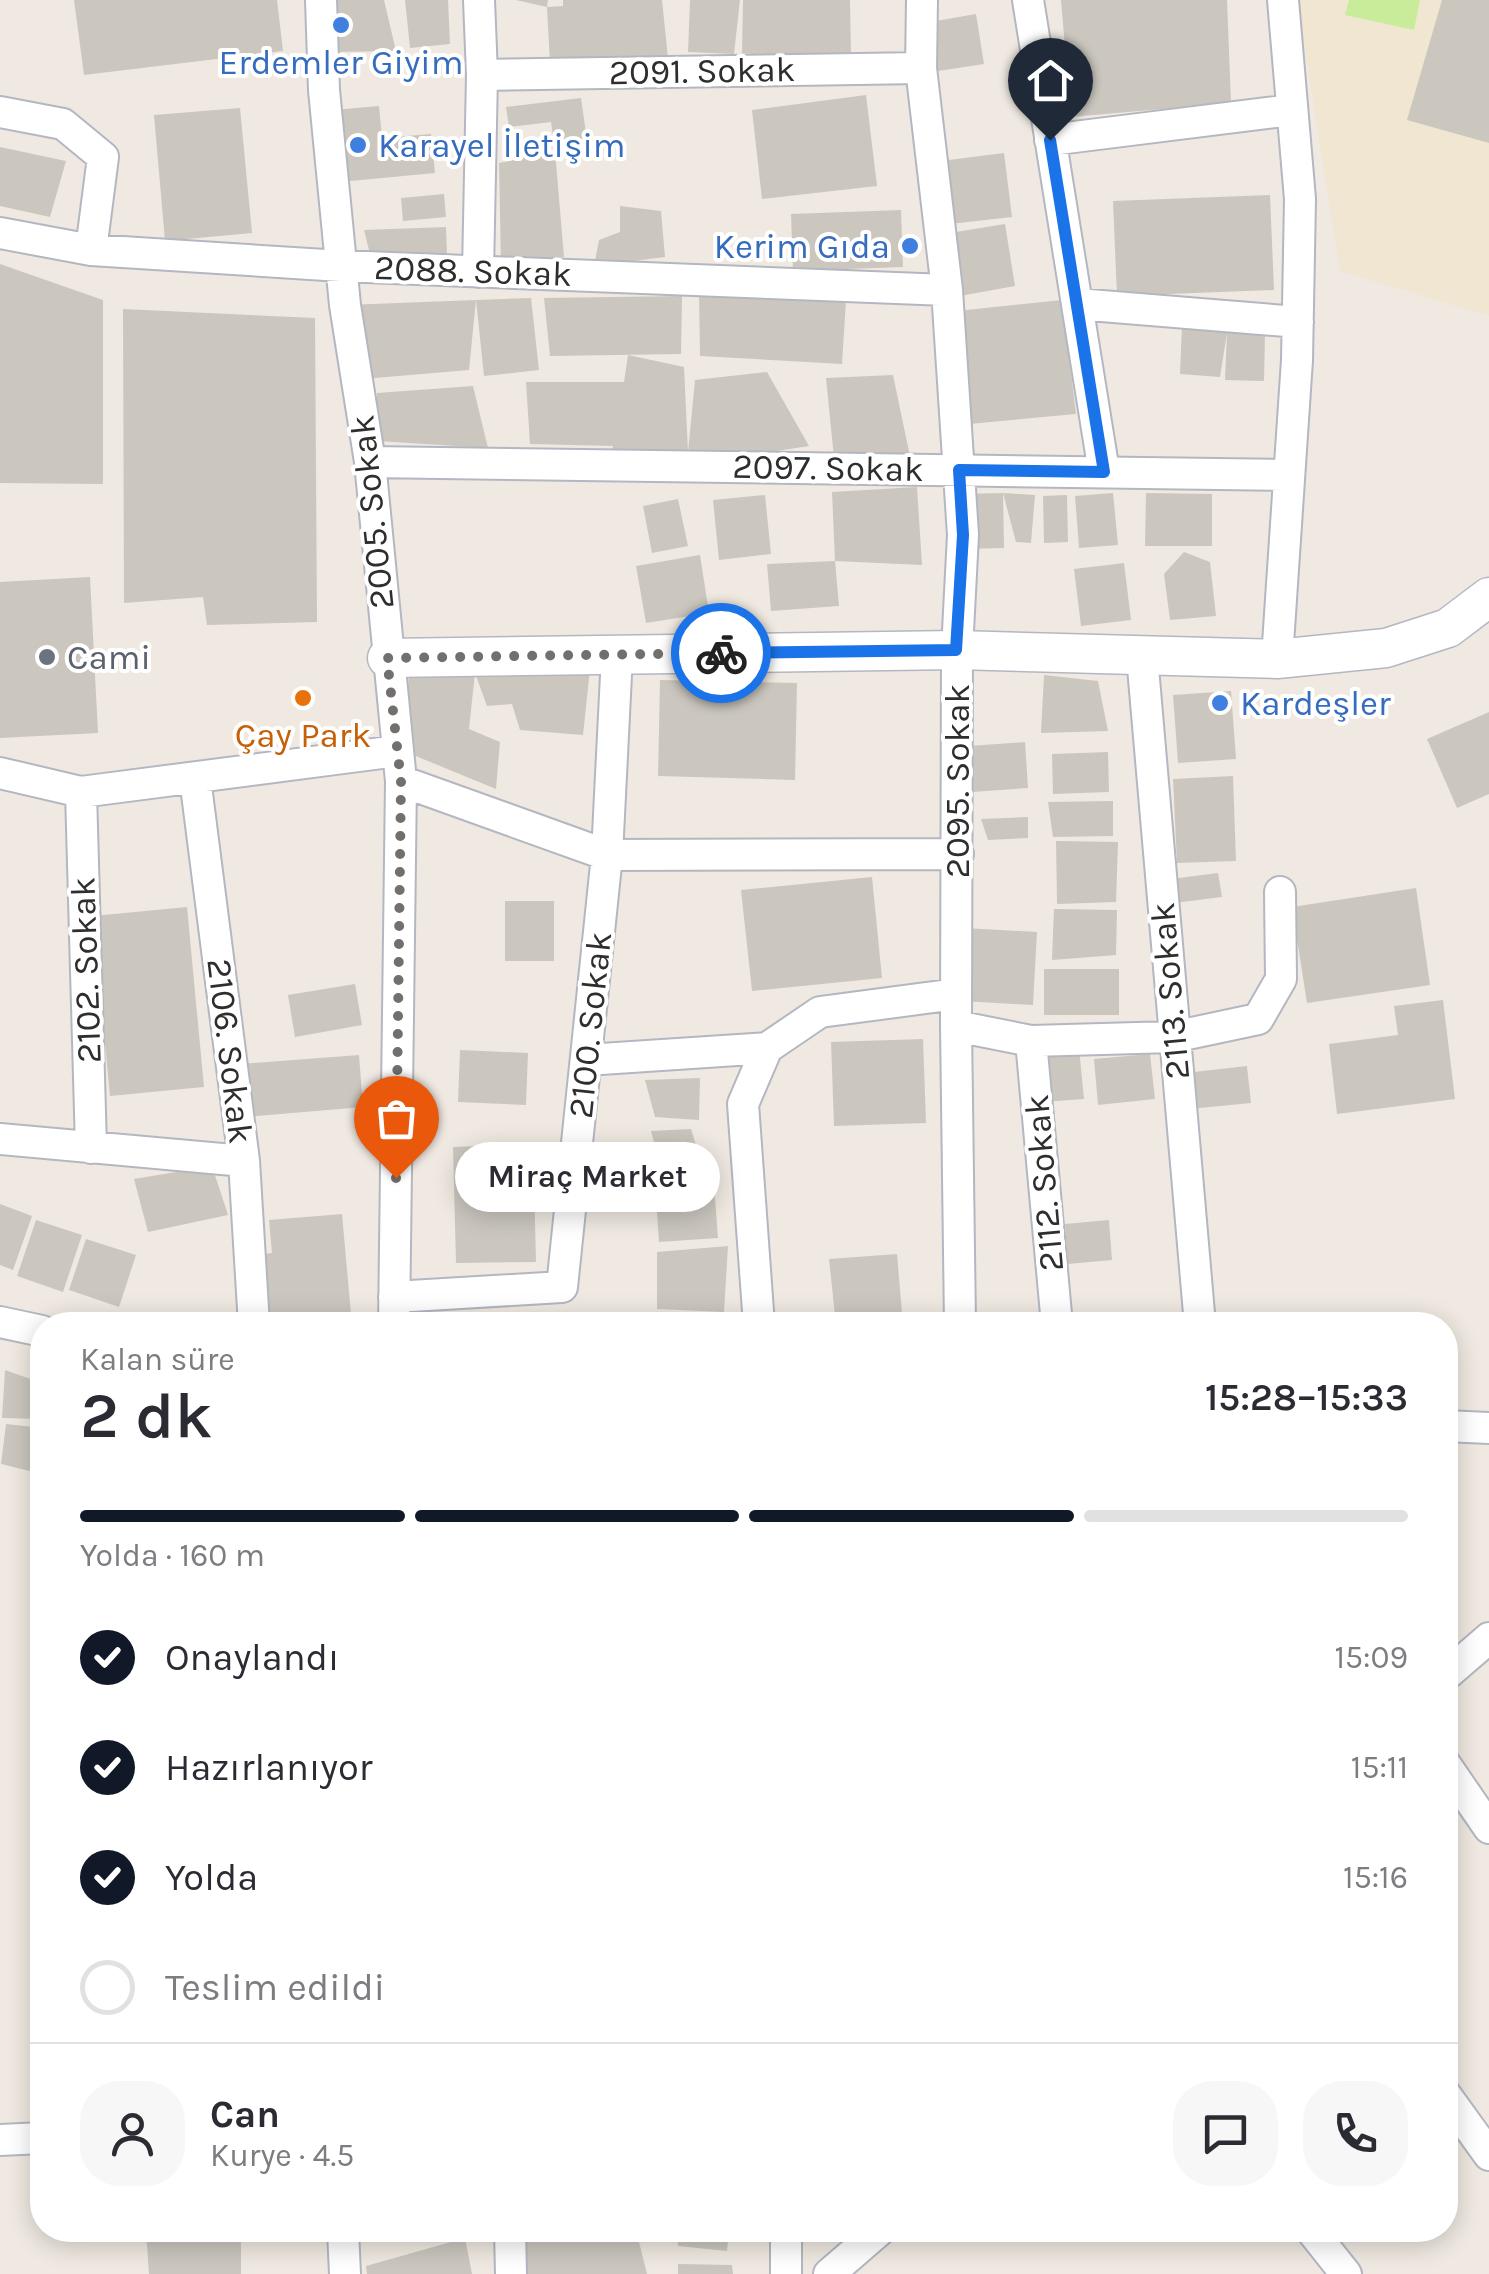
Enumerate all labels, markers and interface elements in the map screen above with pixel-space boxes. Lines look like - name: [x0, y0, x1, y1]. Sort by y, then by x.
- marker: Erdemler Giyim: [330, 14, 352, 36]
- pin: [1008, 38, 1093, 141]
- place label: Erdemler Giyim: [219, 42, 463, 83]
- street label: 2091. Sokak: [608, 49, 796, 93]
- icon: home: [1023, 53, 1078, 108]
- place label: Karayel İletişim: [378, 125, 626, 166]
- marker: Karayel İletişim: [347, 134, 369, 156]
- place label: Kerim Gıda: [714, 226, 890, 267]
- marker: Kerim Gıda: [899, 235, 921, 257]
- street label: 2088. Sokak: [374, 247, 572, 295]
- street label: 2005. Sokak: [341, 413, 403, 611]
- street label: 2097. Sokak: [732, 446, 924, 490]
- courier: [671, 603, 771, 703]
- icon: bike: [694, 626, 749, 681]
- place label: Cami: [67, 637, 151, 678]
- marker: Cami: [36, 646, 58, 668]
- place label: Kardeşler: [1240, 683, 1391, 724]
- street label: 2095. Sokak: [937, 684, 978, 878]
- marker: Çay Park: [292, 687, 314, 709]
- marker: Kardeşler: [1209, 692, 1231, 714]
- place label: Çay Park: [235, 715, 371, 756]
- street label: 2102. Sokak: [62, 876, 110, 1064]
- street label: 2113. Sokak: [1142, 901, 1198, 1081]
- street label: 2100. Sokak: [560, 930, 620, 1120]
- street label: 2106. Sokak: [198, 956, 262, 1146]
- pin: [354, 1076, 439, 1179]
- icon: bag: [369, 1091, 424, 1146]
- street label: 2112. Sokak: [1016, 1093, 1072, 1273]
- callout: Miraç Market: [456, 1143, 721, 1213]
- text: Miraç Market: [488, 1158, 687, 1195]
- text: Kalan süre: [80, 1341, 235, 1378]
- text: 15:28–15:33: [1205, 1375, 1408, 1420]
- text: 2 dk: [80, 1377, 213, 1453]
- text: Yolda · 160 m: [80, 1537, 265, 1574]
- icon: check: [80, 1630, 135, 1685]
- text: Onaylandı: [165, 1635, 339, 1680]
- text: 15:09: [1334, 1639, 1408, 1676]
- icon: check: [80, 1740, 135, 1795]
- text: Hazırlanıyor: [165, 1745, 372, 1790]
- text: 15:11: [1351, 1749, 1408, 1786]
- icon: check: [80, 1850, 135, 1905]
- text: Yolda: [165, 1855, 258, 1900]
- text: 15:16: [1343, 1859, 1408, 1896]
- text: Teslim edildi: [165, 1965, 385, 2010]
- button: person: [80, 2081, 185, 2186]
- button: chat: [1173, 2081, 1278, 2186]
- button: phone: [1303, 2081, 1408, 2186]
- text: Can: [210, 2092, 280, 2137]
- text: Kurye · 4.5: [210, 2137, 354, 2174]

